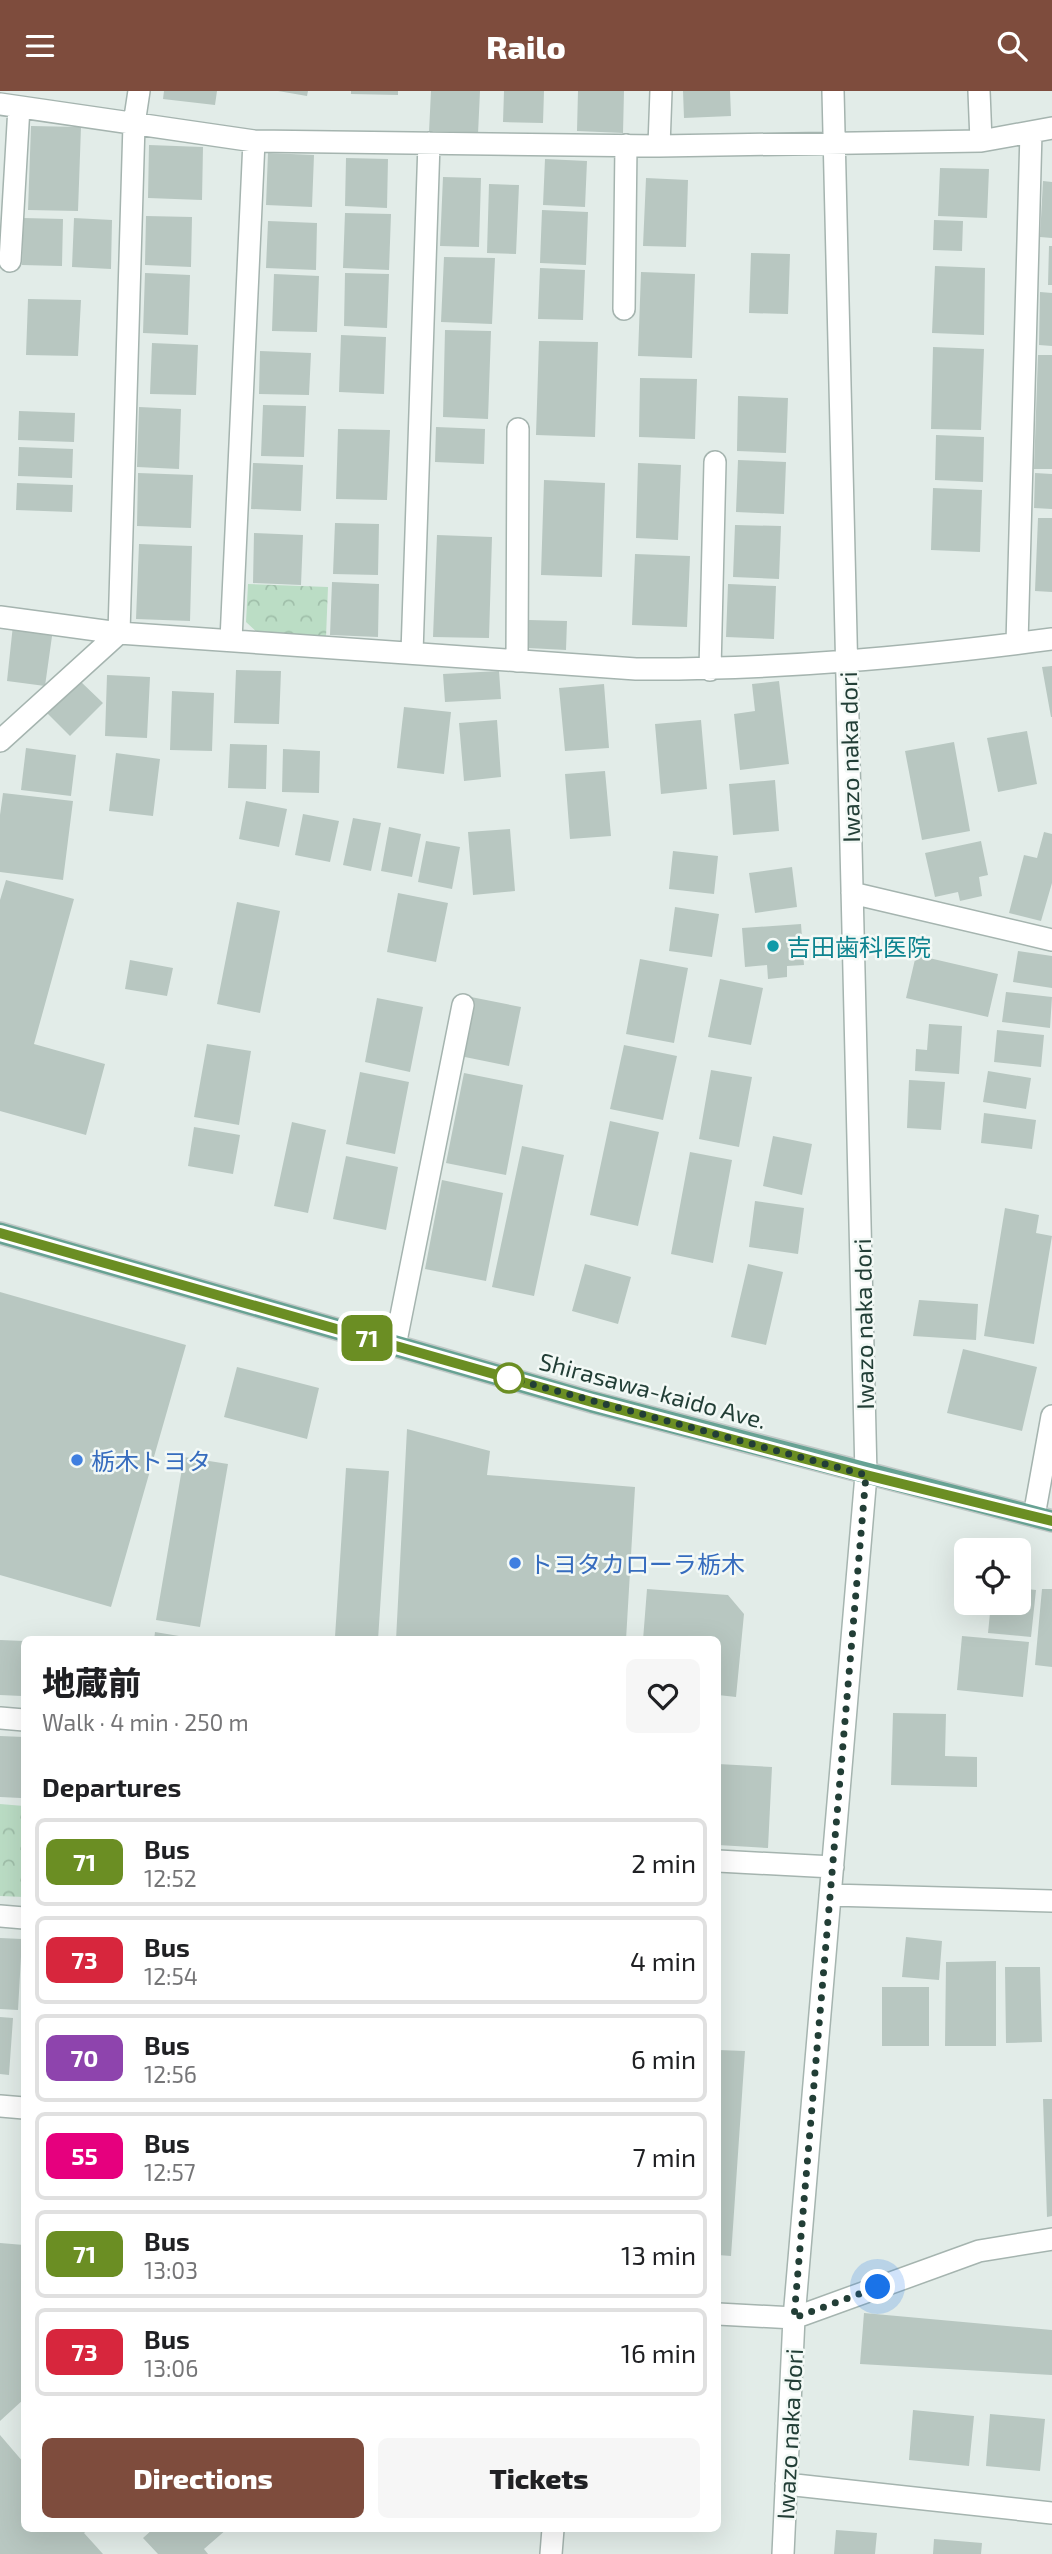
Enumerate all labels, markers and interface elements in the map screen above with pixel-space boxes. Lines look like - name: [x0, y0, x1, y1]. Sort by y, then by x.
- icon: menu: [21, 27, 59, 65]
- text: Railo: [486, 27, 566, 65]
- icon: search: [993, 27, 1031, 65]
- street label: Iwazo naka dori: [833, 671, 865, 843]
- place label: 吉田歯科医院: [787, 932, 931, 961]
- marker: 吉田歯科医院: [765, 938, 781, 954]
- street label: Iwazo naka dori: [847, 1238, 879, 1410]
- line badge: 71: [336, 1315, 398, 1361]
- text: 71: [355, 1323, 379, 1352]
- street label: Shirasawa-kaido Ave.: [536, 1346, 770, 1434]
- unlabelled marker: [494, 1363, 524, 1393]
- place label: 栃木トヨタ: [91, 1446, 211, 1475]
- marker: 栃木トヨタ: [69, 1452, 85, 1468]
- map controls: [954, 1538, 1031, 1615]
- button: locate: [954, 1538, 1031, 1615]
- place label: トヨタカローラ栃木: [529, 1549, 745, 1578]
- marker: トヨタカローラ栃木: [507, 1555, 523, 1571]
- button: heart: [626, 1659, 700, 1733]
- text: 地蔵前: [42, 1662, 141, 1702]
- text: Walk · 4 min · 250 m: [42, 1708, 249, 1736]
- text: Departures: [42, 1771, 181, 1802]
- text: Bus: [144, 1833, 190, 1864]
- text: 71: [73, 1847, 96, 1876]
- text: 2 min: [631, 1847, 696, 1878]
- text: 12:52: [144, 1864, 197, 1892]
- text: Bus: [144, 1931, 190, 1962]
- text: 73: [71, 1945, 98, 1974]
- text: 4 min: [630, 1945, 696, 1976]
- text: 12:54: [144, 1962, 198, 1990]
- text: Bus: [144, 2029, 190, 2060]
- text: 70: [71, 2043, 98, 2072]
- text: 6 min: [631, 2043, 696, 2074]
- text: 12:56: [144, 2060, 197, 2088]
- text: Bus: [144, 2127, 190, 2158]
- text: 55: [71, 2141, 98, 2170]
- text: 7 min: [633, 2141, 696, 2172]
- text: 12:57: [144, 2158, 196, 2186]
- text: Bus: [144, 2225, 190, 2256]
- text: 71: [73, 2239, 96, 2268]
- text: 13 min: [621, 2239, 696, 2270]
- text: 13:03: [144, 2256, 198, 2284]
- your location: [860, 2269, 895, 2304]
- text: Bus: [144, 2323, 190, 2354]
- text: 73: [71, 2337, 98, 2366]
- text: 16 min: [621, 2337, 696, 2368]
- street label: Iwazo naka dori: [770, 2348, 808, 2520]
- text: 13:06: [144, 2354, 198, 2382]
- button: Directions: [42, 2438, 364, 2518]
- button: Tickets: [378, 2438, 700, 2518]

